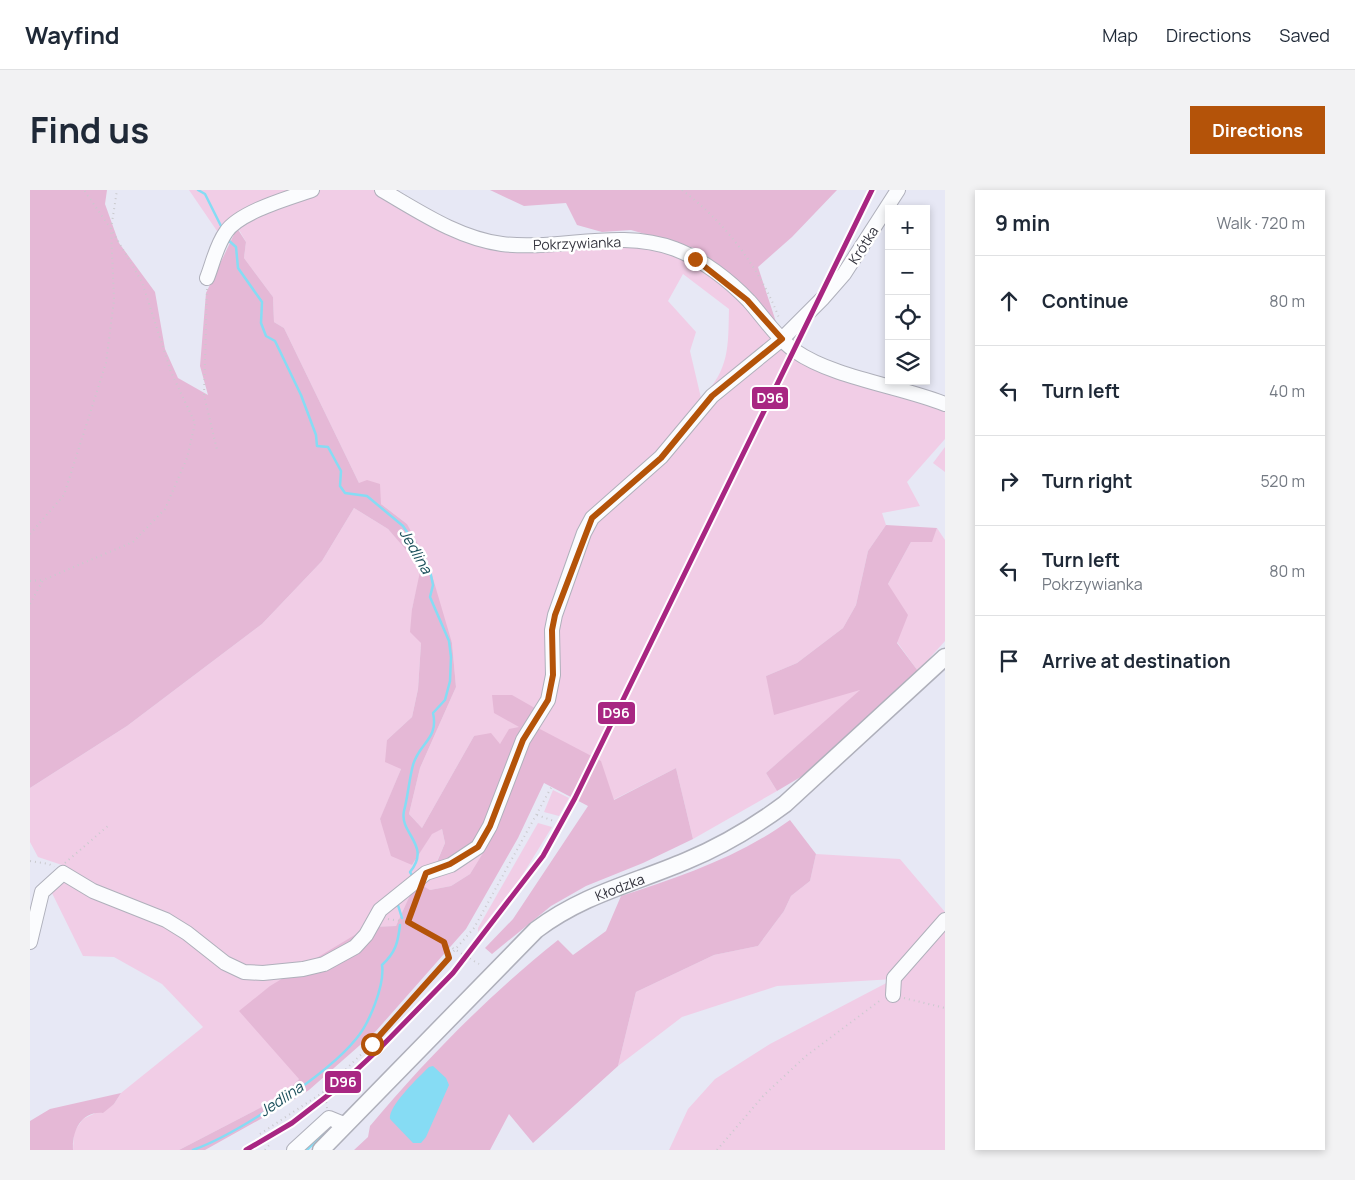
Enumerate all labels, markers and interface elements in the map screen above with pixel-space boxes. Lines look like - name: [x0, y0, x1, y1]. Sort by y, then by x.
- text: Wayfind: [25, 18, 120, 51]
- text: Map: [1102, 23, 1138, 47]
- text: Directions: [1166, 23, 1251, 47]
- text: Saved: [1279, 23, 1330, 47]
- text: Find us: [30, 106, 149, 154]
- button: Directions: [1190, 106, 1325, 154]
- map controls: [885, 205, 930, 385]
- button: +: [885, 205, 930, 250]
- text: 9 min: [995, 209, 1050, 237]
- text: Walk · 720 m: [1216, 212, 1305, 234]
- street label: Krótka: [844, 222, 882, 268]
- street label: Pokrzywianka: [533, 232, 621, 254]
- route end: [684, 248, 707, 271]
- button: −: [885, 250, 930, 295]
- icon: ahead: [995, 287, 1023, 315]
- text: Continue: [1042, 288, 1128, 314]
- text: 80 m: [1269, 290, 1305, 312]
- button: locate: [885, 295, 930, 340]
- button: layers: [885, 340, 930, 385]
- icon: left: [995, 377, 1023, 405]
- text: Turn left: [1042, 378, 1120, 404]
- text: 40 m: [1269, 380, 1305, 402]
- line badge: D96: [751, 386, 789, 410]
- text: D96: [756, 388, 784, 407]
- icon: right: [995, 467, 1023, 495]
- text: Turn right: [1042, 468, 1132, 494]
- text: 520 m: [1261, 470, 1305, 492]
- water label: Jedlina: [395, 525, 438, 578]
- text: Turn left: [1042, 547, 1120, 573]
- icon: left: [995, 557, 1023, 585]
- text: 80 m: [1269, 560, 1305, 582]
- text: Pokrzywianka: [1042, 573, 1143, 595]
- icon: arrive: [995, 647, 1023, 675]
- text: Arrive at destination: [1042, 648, 1231, 674]
- line badge: D96: [597, 701, 636, 725]
- text: D96: [602, 703, 630, 722]
- street label: Kłodzka: [592, 869, 647, 905]
- route start: [361, 1033, 384, 1056]
- line badge: D96: [324, 1070, 362, 1094]
- text: D96: [329, 1072, 357, 1091]
- water label: Jedlina: [255, 1076, 308, 1121]

